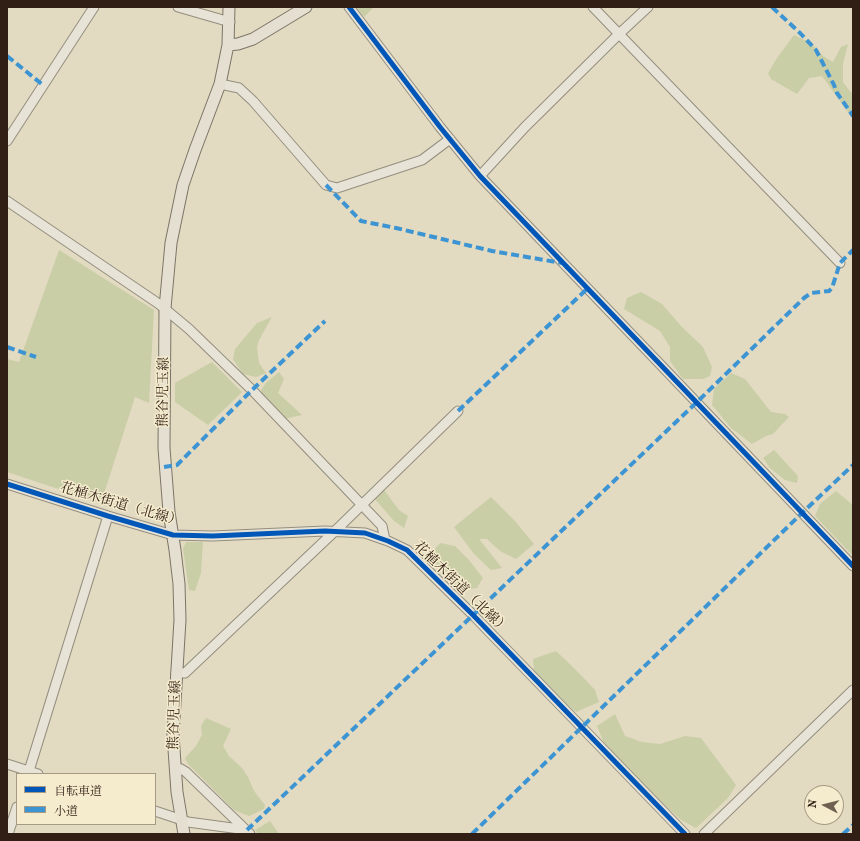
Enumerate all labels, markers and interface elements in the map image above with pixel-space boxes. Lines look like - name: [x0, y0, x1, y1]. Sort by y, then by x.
- street label: 熊谷児玉線: [155, 357, 173, 427]
- street label: 花植木街道（北線）: [58, 480, 184, 530]
- street label: 花植木街道（北線）: [410, 538, 512, 638]
- street label: 熊谷児玉線: [165, 680, 185, 750]
- legend: [16, 773, 156, 825]
- text: 自転車道: [54, 784, 102, 798]
- north arrow: [804, 785, 844, 825]
- text: N: [806, 799, 820, 809]
- text: 小道: [54, 804, 78, 818]

